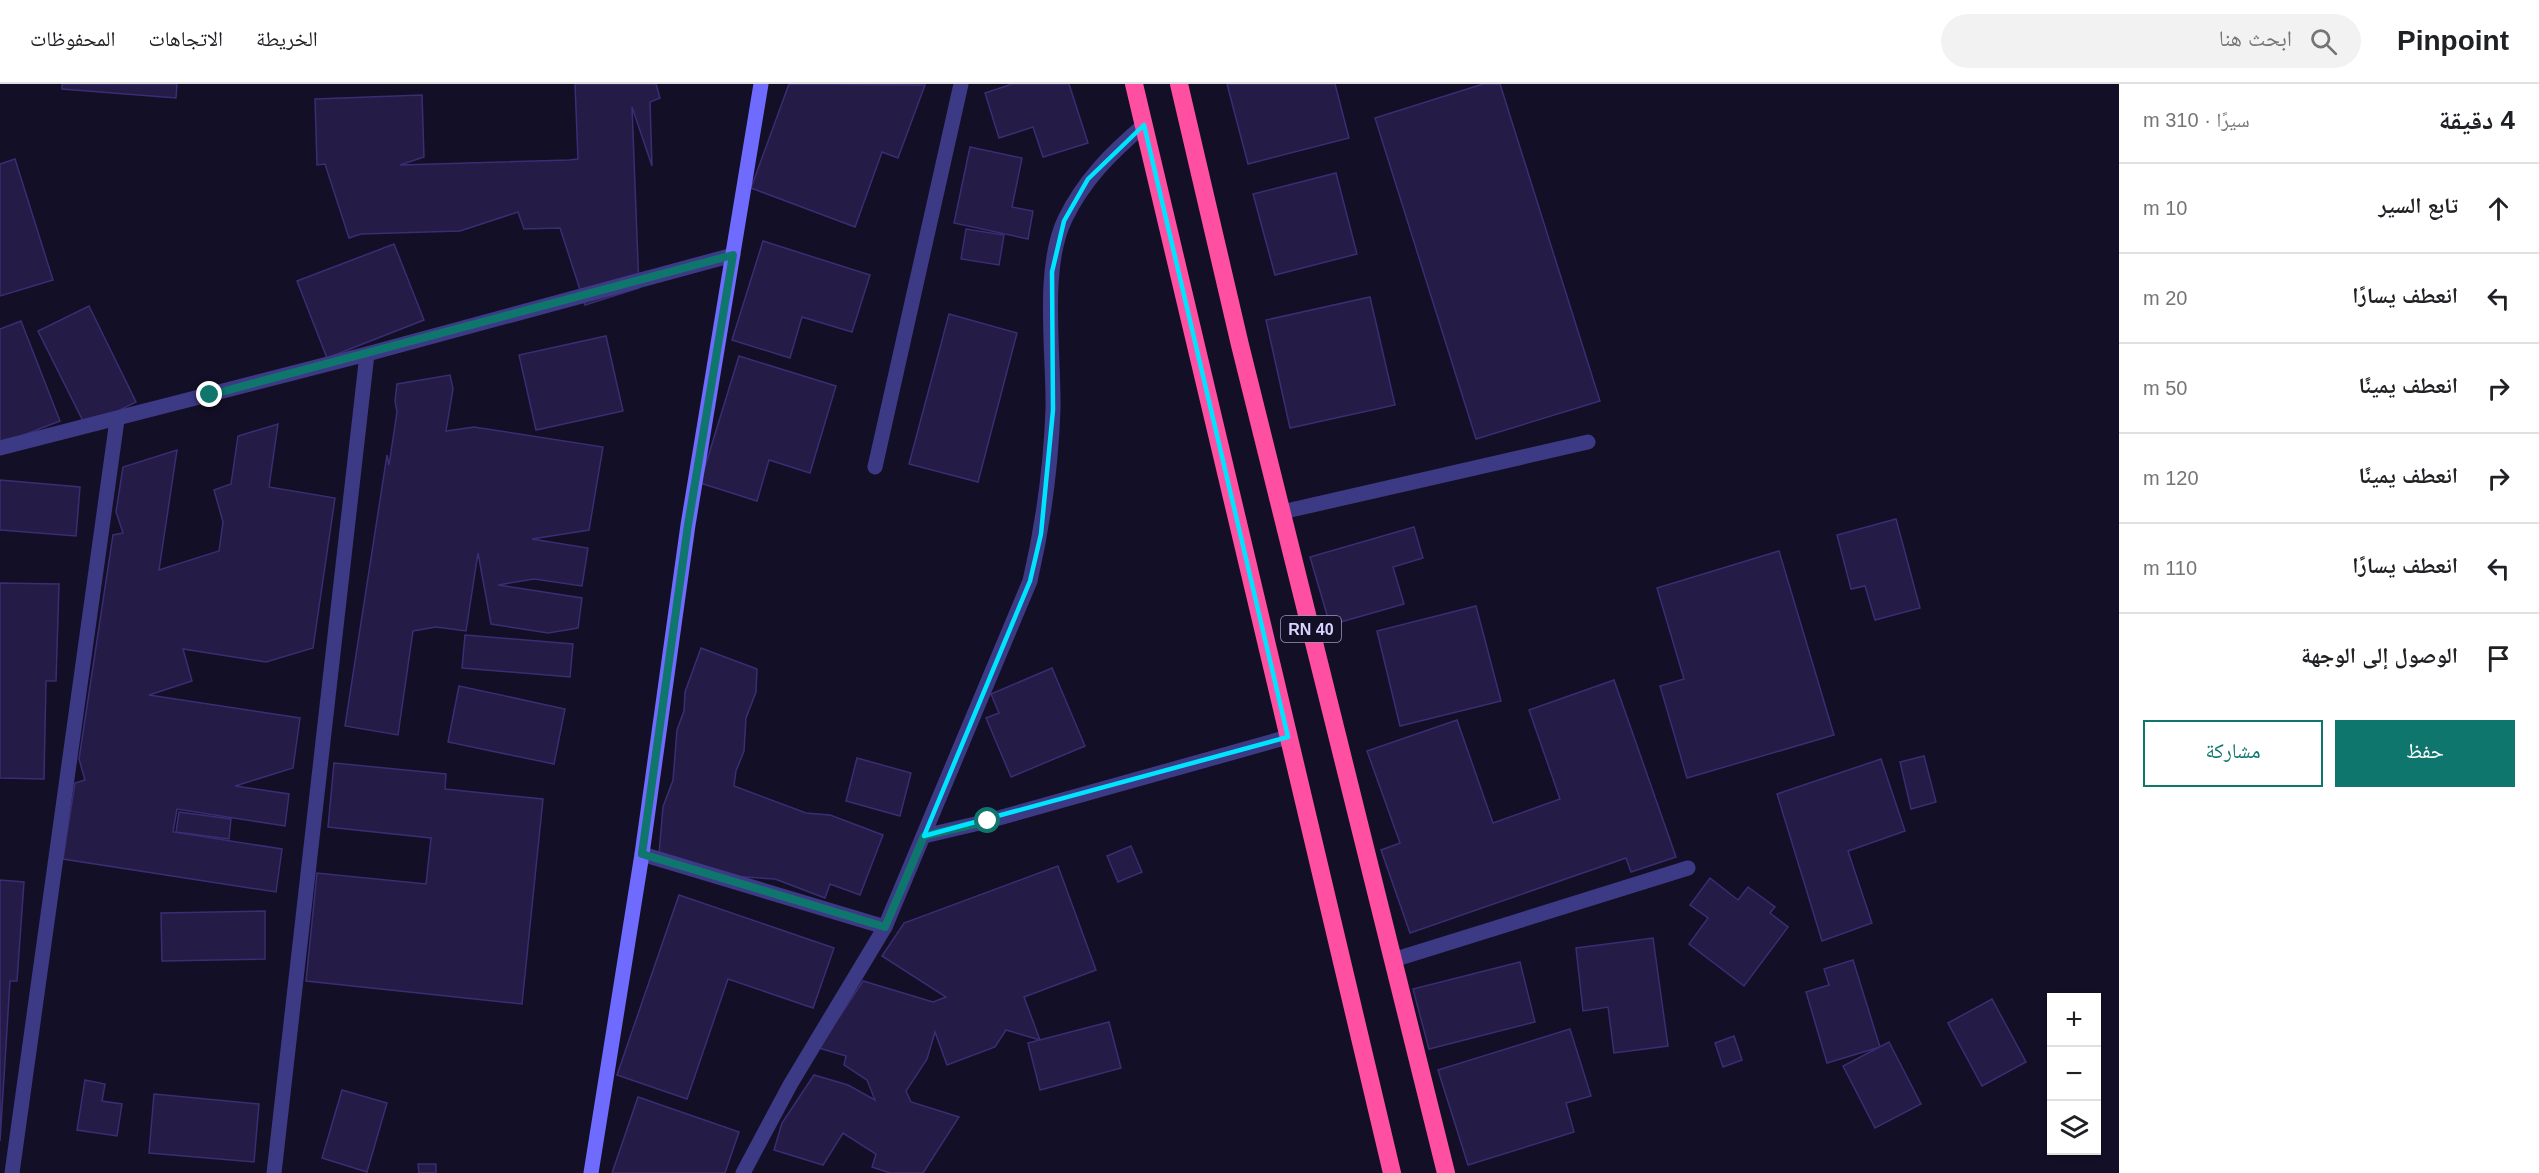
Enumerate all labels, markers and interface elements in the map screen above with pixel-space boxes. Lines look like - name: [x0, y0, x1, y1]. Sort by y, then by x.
- search box: [1941, 14, 2361, 68]
- icon: search: [2307, 25, 2340, 58]
- text: Pinpoint: [2397, 25, 2509, 56]
- text: ابحث هنا: [2219, 26, 2292, 51]
- text: المحفوظات: [30, 27, 115, 50]
- text: الاتجاهات: [148, 27, 223, 50]
- text: الخريطة: [256, 27, 318, 50]
- text: 4 دقيقة: [2439, 105, 2515, 135]
- text: سيرًا · 310 m: [2143, 109, 2250, 131]
- icon: ahead: [2482, 192, 2515, 225]
- text: تابع السير: [2378, 193, 2458, 218]
- text: 10 m: [2143, 197, 2187, 219]
- icon: left: [2482, 282, 2515, 315]
- text: انعطف يسارًا: [2352, 283, 2458, 308]
- text: 20 m: [2143, 287, 2187, 309]
- icon: right: [2482, 372, 2515, 405]
- text: انعطف يمينًا: [2359, 373, 2458, 398]
- text: 50 m: [2143, 377, 2187, 399]
- route end: [196, 381, 222, 407]
- icon: right: [2482, 462, 2515, 495]
- text: انعطف يمينًا: [2359, 463, 2458, 488]
- text: 120 m: [2143, 467, 2199, 489]
- icon: left: [2482, 552, 2515, 585]
- text: انعطف يسارًا: [2352, 553, 2458, 578]
- text: 110 m: [2143, 557, 2197, 579]
- road number: RN 40: [1281, 616, 1341, 642]
- icon: arrive: [2482, 642, 2515, 675]
- text: الوصول إلى الوجهة: [2301, 643, 2458, 668]
- button: مشاركة: [2143, 720, 2323, 787]
- button: حفظ: [2335, 720, 2515, 787]
- route start: [974, 807, 1000, 833]
- map controls: [2047, 993, 2101, 1155]
- button: +: [2047, 993, 2101, 1047]
- button: −: [2047, 1047, 2101, 1101]
- button: layers: [2047, 1101, 2101, 1155]

